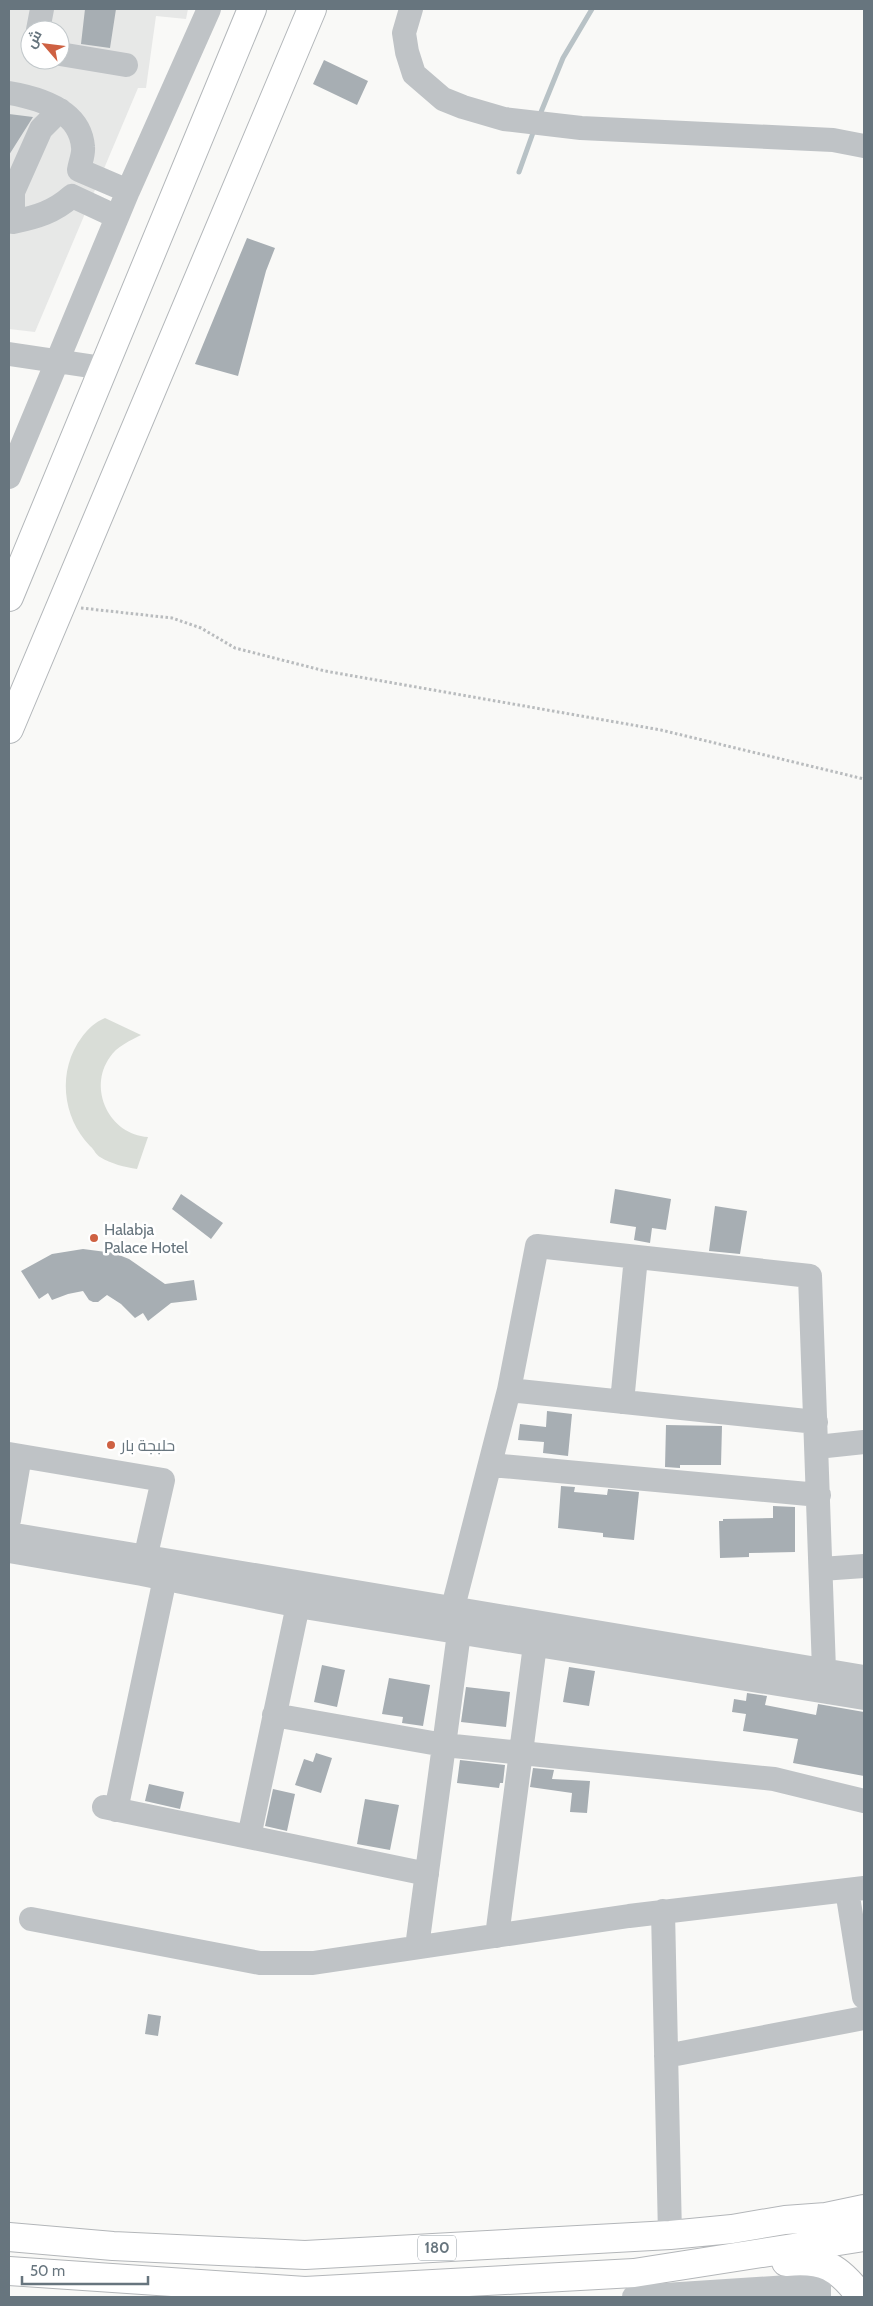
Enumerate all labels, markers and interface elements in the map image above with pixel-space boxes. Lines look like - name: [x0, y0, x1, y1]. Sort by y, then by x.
- north arrow: [20, 20, 70, 70]
- text: ش: [21, 27, 46, 51]
- place label: Halabja Palace Hotel: [104, 1220, 188, 1257]
- marker: Halabja Palace Hotel: [88, 1232, 100, 1244]
- place label: حلبجة بار: [120, 1436, 175, 1455]
- marker: حلبجة بار: [105, 1439, 117, 1451]
- road number: 180: [418, 2236, 456, 2260]
- scale bar: [22, 2254, 149, 2286]
- text: 50 m: [30, 2262, 65, 2280]

